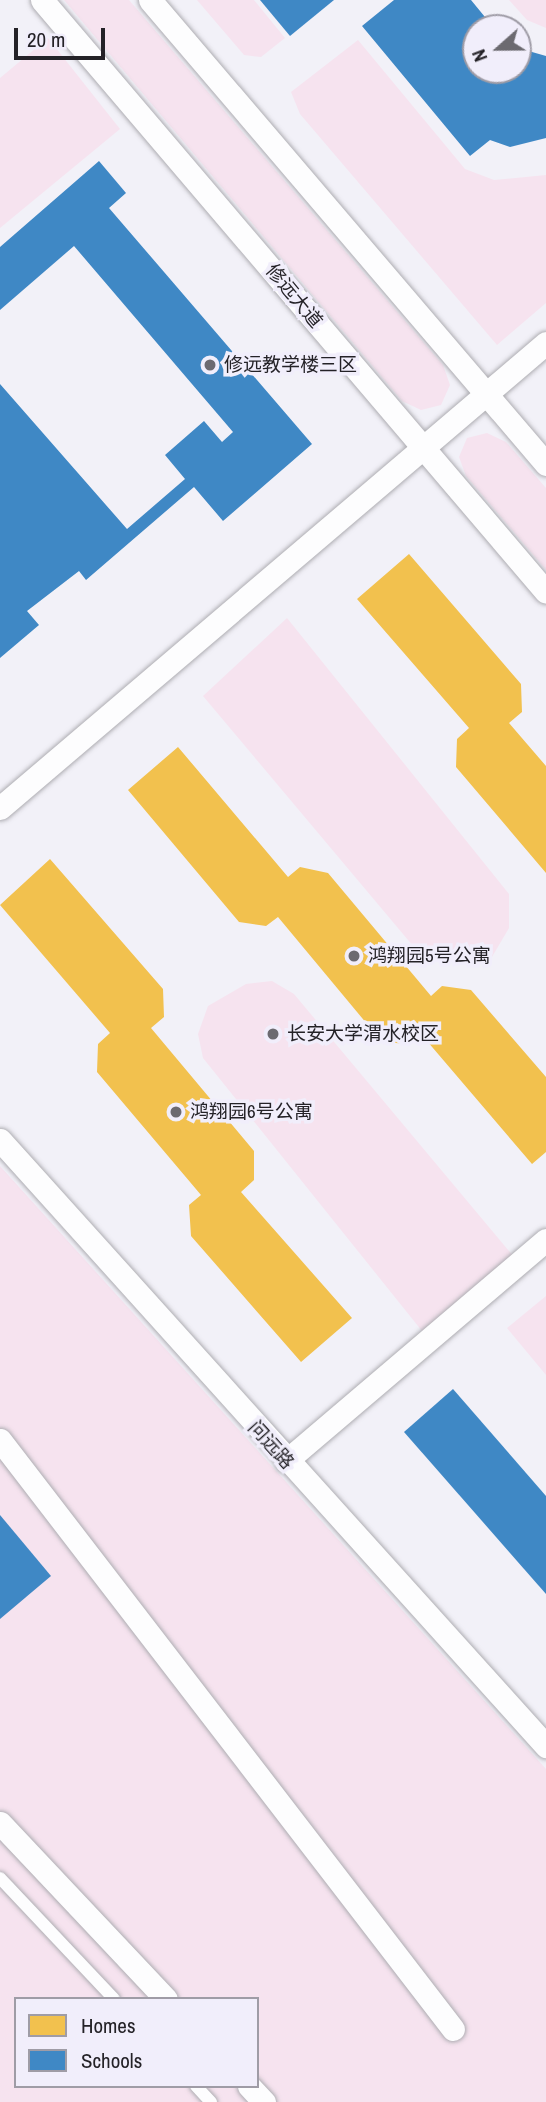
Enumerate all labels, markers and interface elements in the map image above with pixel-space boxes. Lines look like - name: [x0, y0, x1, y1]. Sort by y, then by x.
- scale bar: [18, 14, 108, 58]
- north arrow: [462, 14, 532, 84]
- text: 20 m: [27, 25, 65, 54]
- text: N: [465, 46, 493, 66]
- street label: 修远大道: [261, 260, 327, 332]
- place label: 修远教学楼三区: [224, 354, 357, 376]
- marker: 修远教学楼三区: [202, 357, 218, 373]
- place label: 鸿翔园5号公寓: [368, 945, 491, 967]
- marker: 鸿翔园5号公寓: [346, 948, 362, 964]
- place label: 长安大学渭水校区: [287, 1023, 439, 1045]
- marker: 长安大学渭水校区: [265, 1026, 281, 1042]
- place label: 鸿翔园6号公寓: [190, 1101, 313, 1123]
- marker: 鸿翔园6号公寓: [168, 1104, 184, 1120]
- street label: 问远路: [243, 1416, 299, 1474]
- legend: [14, 1997, 259, 2088]
- text: Homes: [81, 2011, 136, 2040]
- text: Schools: [81, 2046, 142, 2075]

